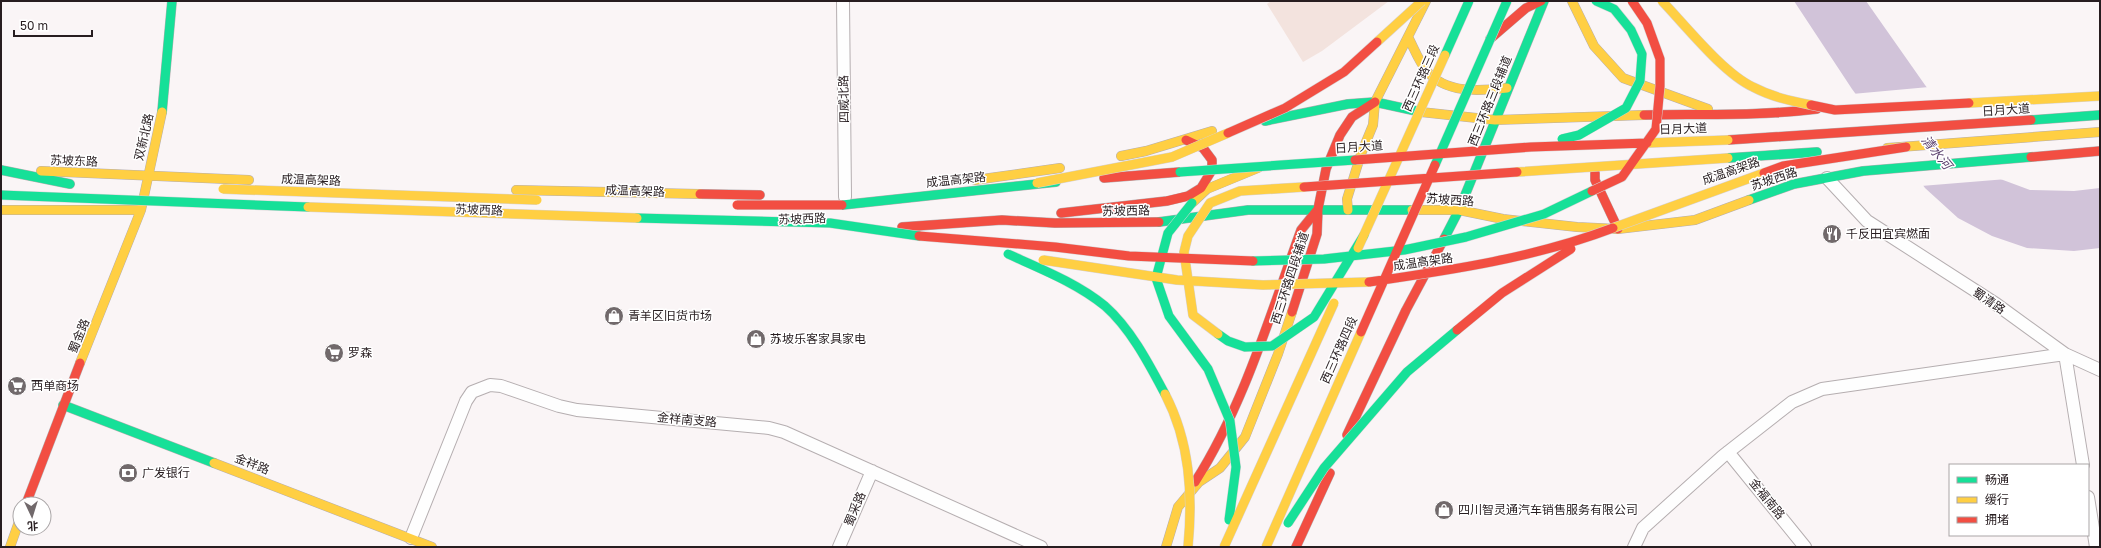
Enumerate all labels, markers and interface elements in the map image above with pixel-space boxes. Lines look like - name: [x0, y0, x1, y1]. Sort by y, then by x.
- scale bar: [14, 12, 92, 38]
- text: 50 m: [20, 18, 48, 33]
- street label: 西三环路三段: [1399, 42, 1442, 114]
- street label: 西三环路三段辅道: [1465, 53, 1514, 148]
- street label: 四威北路: [836, 75, 851, 123]
- street label: 日月大道: [1981, 100, 2030, 119]
- street label: 双新北路: [131, 112, 156, 162]
- street label: 日月大道: [1659, 120, 1707, 137]
- water label: 清水河: [1919, 132, 1957, 175]
- street label: 日月大道: [1334, 137, 1383, 156]
- street label: 苏坡东路: [50, 152, 98, 169]
- street label: 成温高架路: [1700, 154, 1762, 187]
- street label: 苏坡西路: [1749, 164, 1799, 193]
- street label: 成温高架路: [925, 169, 987, 190]
- street label: 成温高架路: [281, 171, 341, 188]
- street label: 成温高架路: [605, 182, 665, 199]
- street label: 苏坡西路: [1426, 190, 1475, 209]
- street label: 苏坡西路: [455, 201, 503, 218]
- street label: 苏坡西路: [1102, 203, 1150, 218]
- street label: 苏坡西路: [778, 210, 826, 227]
- restaurant icon: 千反田宜宾燃面: [1821, 223, 1843, 245]
- place label: 千反田宜宾燃面: [1846, 226, 1930, 241]
- street label: 西三环路四段辅道: [1268, 230, 1311, 326]
- street label: 成温高架路: [1392, 250, 1454, 273]
- street label: 蜀清路: [1970, 284, 2008, 317]
- shop icon: 青羊区旧货市场: [603, 305, 625, 327]
- place label: 青羊区旧货市场: [628, 308, 712, 323]
- street label: 西三环路四段: [1317, 314, 1360, 386]
- street label: 蜀金路: [65, 316, 92, 355]
- shop icon: 苏坡乐客家具家电: [745, 328, 767, 350]
- place label: 苏坡乐客家具家电: [770, 331, 866, 346]
- supermarket icon: 罗森: [323, 342, 345, 364]
- place label: 罗森: [348, 345, 372, 360]
- supermarket icon: 西单商场: [6, 375, 28, 397]
- place label: 西单商场: [31, 378, 79, 393]
- street label: 金祥南支路: [656, 409, 718, 430]
- street label: 金祥路: [233, 450, 272, 477]
- bank icon: 广发银行: [117, 462, 139, 484]
- legend: [1949, 464, 2089, 536]
- place label: 广发银行: [142, 465, 190, 480]
- text: 畅通: [1985, 472, 2009, 487]
- street label: 金福南路: [1746, 475, 1788, 522]
- street label: 蜀采路: [841, 489, 868, 528]
- text: 缓行: [1985, 492, 2009, 507]
- north arrow: [12, 496, 52, 536]
- shop icon: 四川智灵通汽车销售服务有限公司: [1433, 499, 1455, 521]
- place label: 四川智灵通汽车销售服务有限公司: [1458, 502, 1638, 517]
- text: 拥堵: [1985, 512, 2009, 527]
- text: 北: [27, 520, 39, 533]

